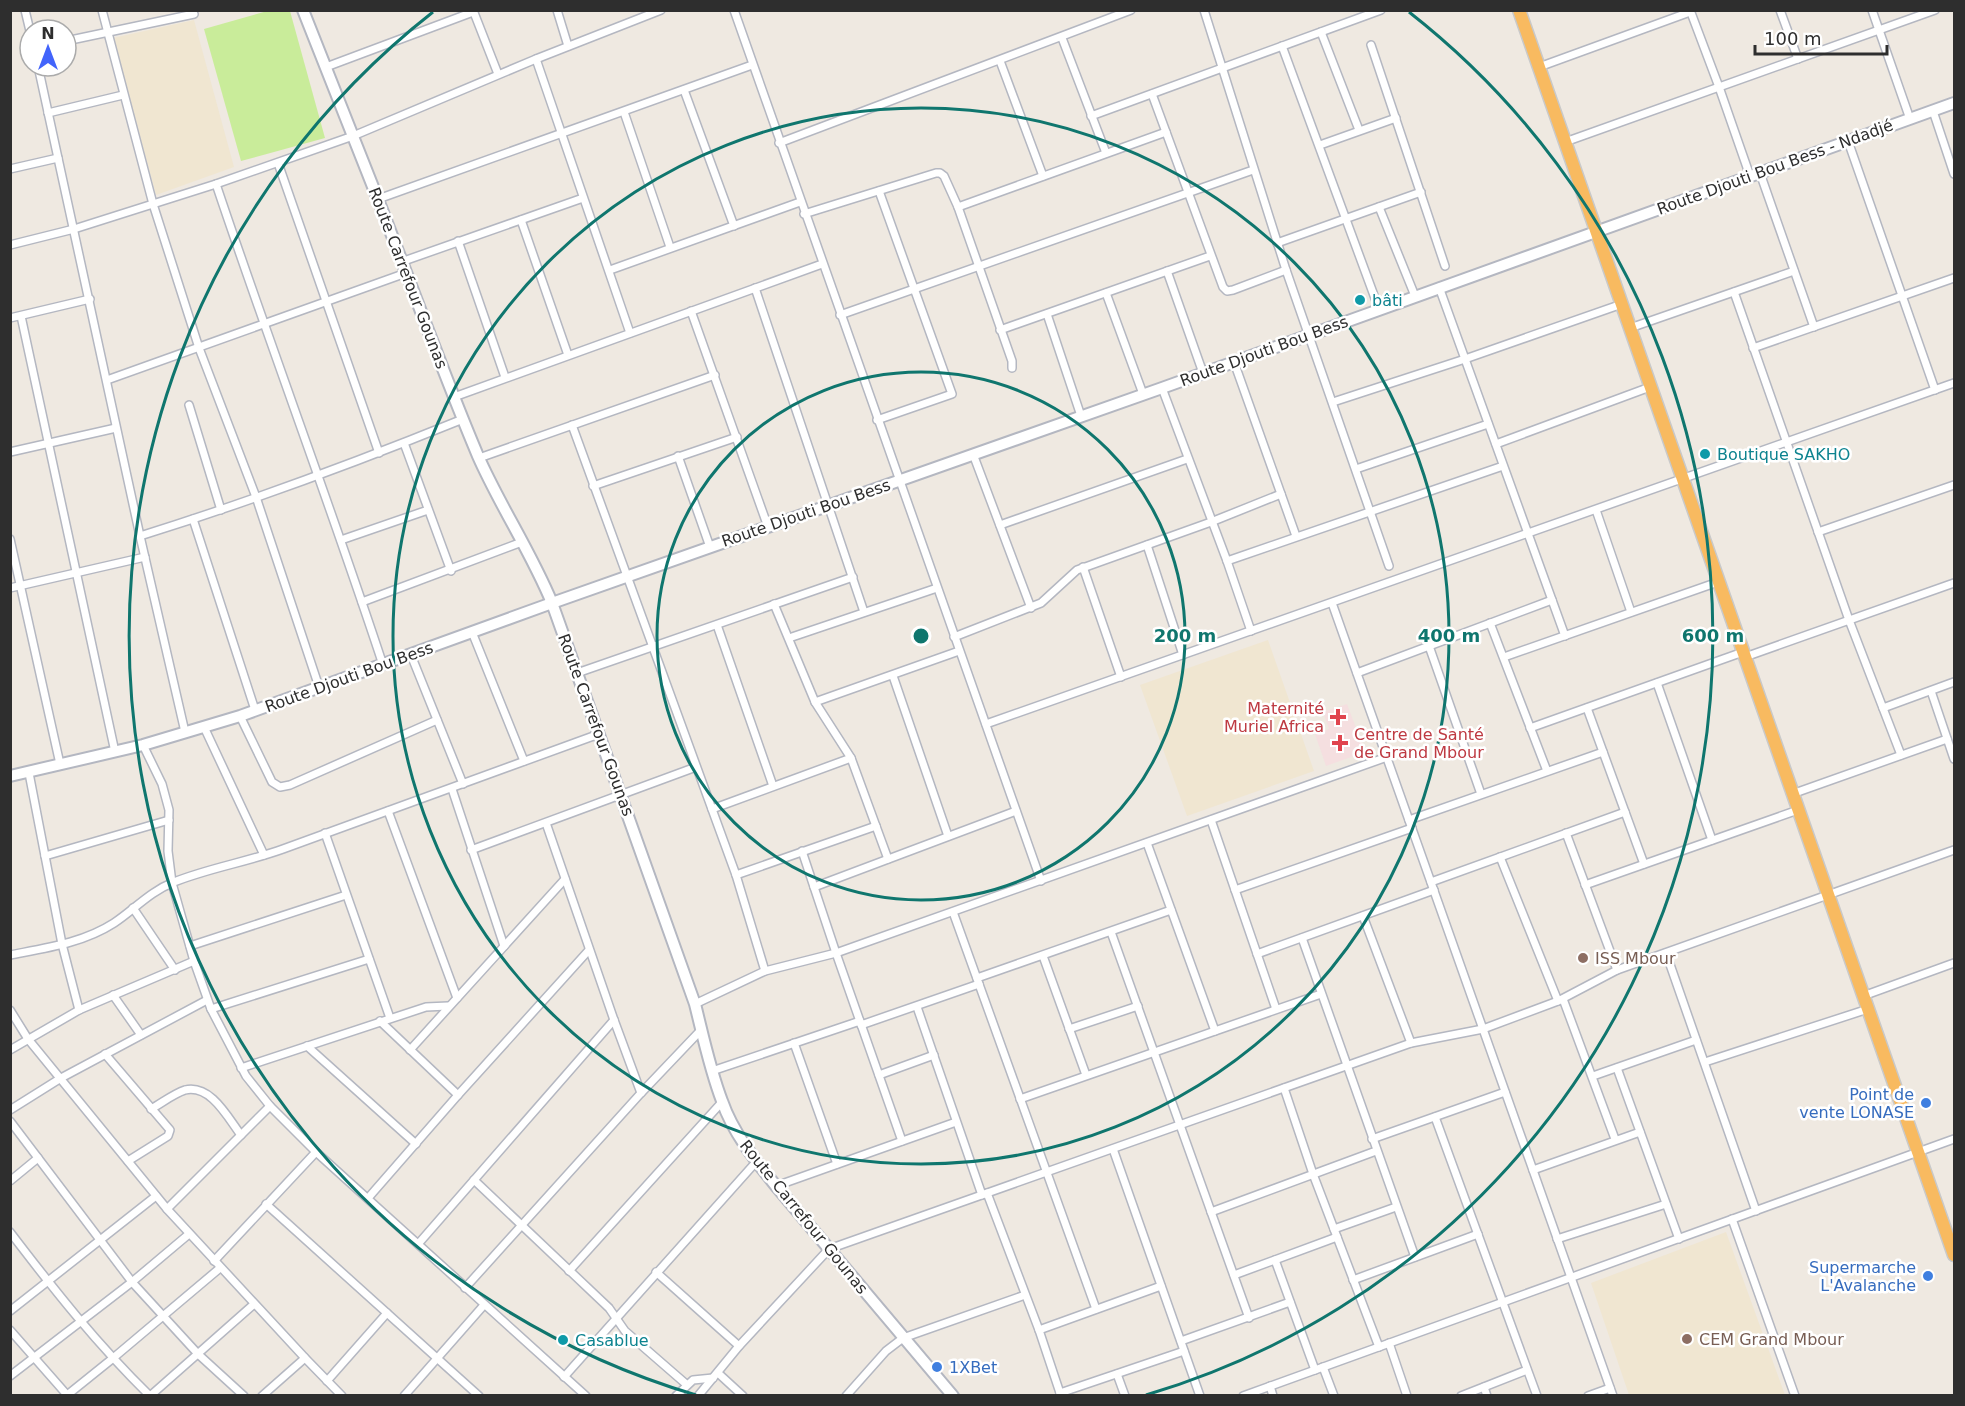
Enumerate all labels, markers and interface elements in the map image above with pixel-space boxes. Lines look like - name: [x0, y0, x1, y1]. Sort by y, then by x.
- north arrow: [18, 18, 78, 78]
- scale bar: [1755, 18, 1887, 56]
- text: N: [41, 24, 55, 43]
- text: 100 m: [1764, 28, 1822, 49]
- street label: Route Djouti Bou Bess - Ndadjé: [1654, 115, 1896, 219]
- street label: Route Carrefour Gounas: [365, 185, 451, 371]
- place label: bâti: [1372, 291, 1403, 310]
- marker: bâti: [1353, 293, 1367, 307]
- street label: Route Djouti Bou Bess: [1177, 312, 1351, 390]
- place label: Boutique SAKHO: [1717, 445, 1850, 464]
- marker: Boutique SAKHO: [1698, 447, 1712, 461]
- street label: Route Djouti Bou Bess: [719, 475, 893, 551]
- text: 200 m: [1154, 625, 1216, 646]
- text: 400 m: [1418, 625, 1480, 646]
- text: 600 m: [1682, 625, 1744, 646]
- centre of rings: [911, 626, 931, 646]
- street label: Route Carrefour Gounas: [554, 631, 638, 819]
- street label: Route Djouti Bou Bess: [262, 638, 436, 716]
- place label: Maternité Muriel Africa: [1224, 699, 1324, 736]
- marker: Maternité Muriel Africa: [1329, 708, 1347, 726]
- place label: Centre de Santé de Grand Mbour: [1354, 725, 1484, 762]
- marker: Centre de Santé de Grand Mbour: [1331, 734, 1349, 752]
- place label: ISS Mbour: [1595, 949, 1676, 968]
- marker: ISS Mbour: [1576, 951, 1590, 965]
- place label: Point de vente LONASE: [1799, 1085, 1914, 1122]
- marker: Point de vente LONASE: [1919, 1096, 1933, 1110]
- street label: Route Carrefour Gounas: [736, 1136, 872, 1298]
- place label: Supermarche L'Avalanche: [1809, 1258, 1916, 1295]
- marker: Supermarche L'Avalanche: [1921, 1269, 1935, 1283]
- place label: CEM Grand Mbour: [1699, 1330, 1844, 1349]
- place label: Casablue: [575, 1331, 649, 1350]
- marker: CEM Grand Mbour: [1680, 1332, 1694, 1346]
- marker: Casablue: [556, 1333, 570, 1347]
- place label: 1XBet: [949, 1358, 997, 1377]
- marker: 1XBet: [930, 1360, 944, 1374]

